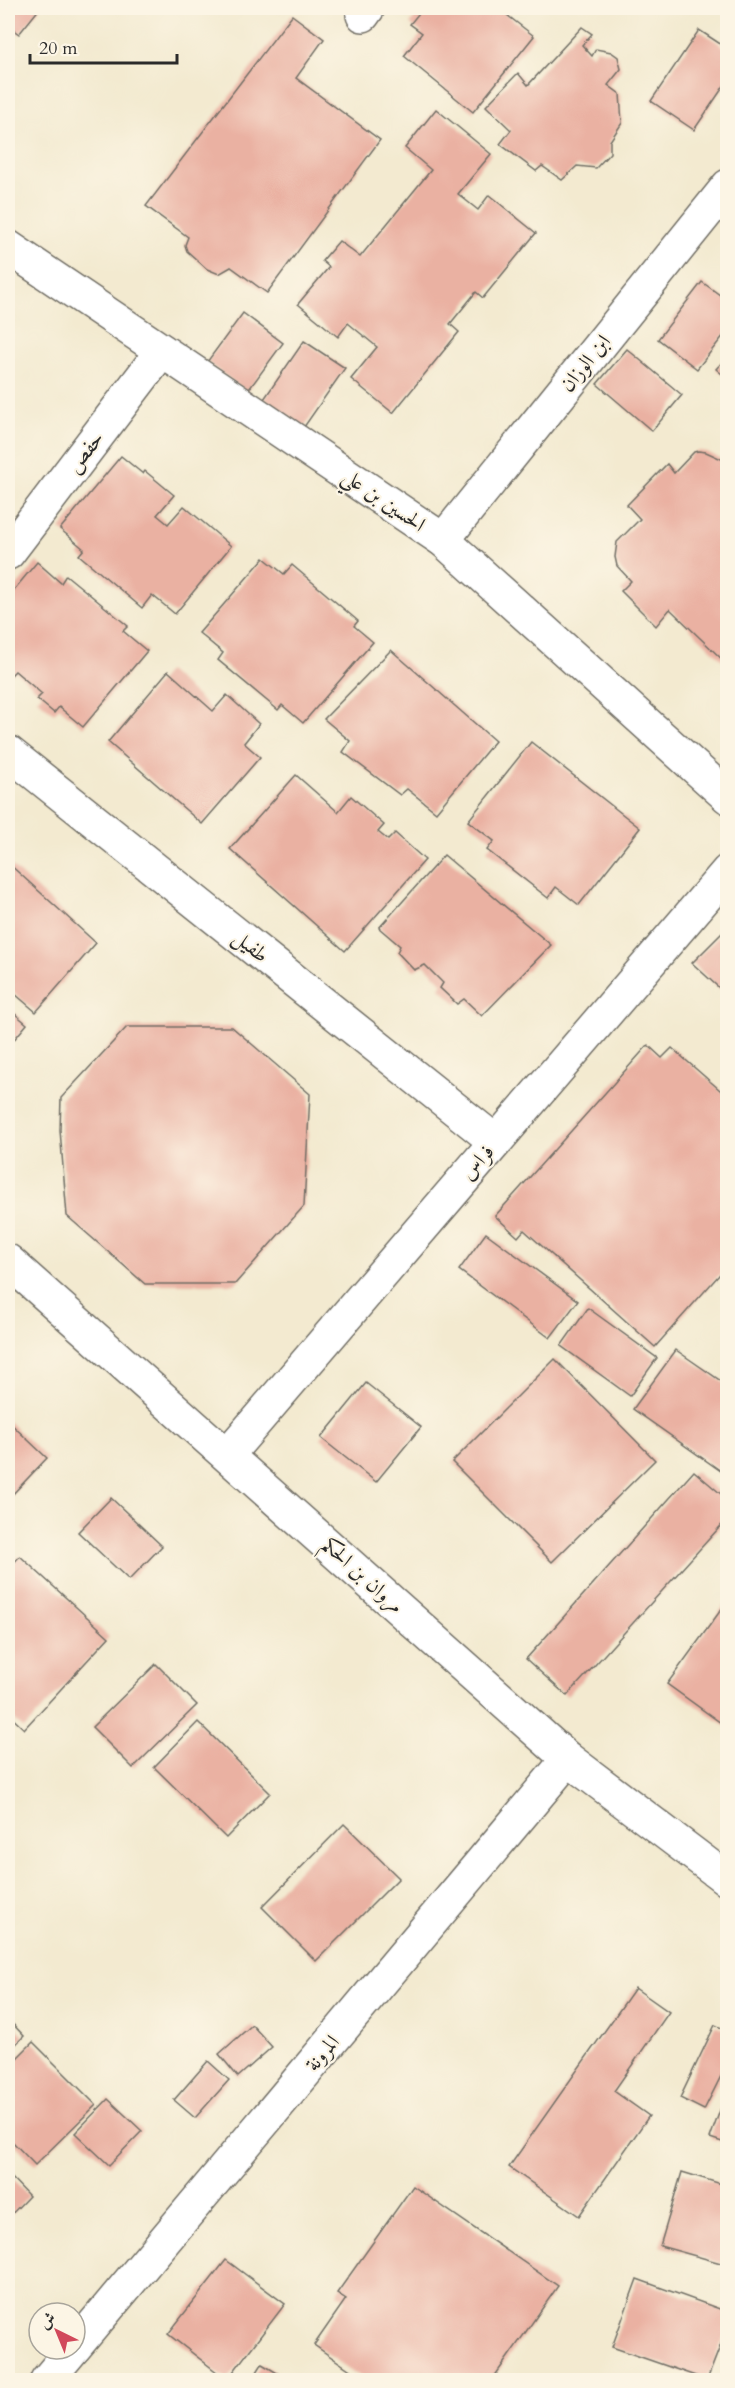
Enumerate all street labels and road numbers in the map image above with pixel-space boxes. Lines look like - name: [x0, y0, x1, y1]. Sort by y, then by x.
- street label: ابن الوزان: [553, 328, 618, 398]
- street label: حفص: [60, 425, 111, 480]
- street label: الحسين بن علي: [334, 462, 431, 543]
- street label: طفيل: [227, 923, 275, 970]
- street label: فراس: [454, 1138, 501, 1186]
- street label: مروان بن الحكم: [312, 1531, 410, 1624]
- street label: المرونة: [299, 2029, 346, 2078]

